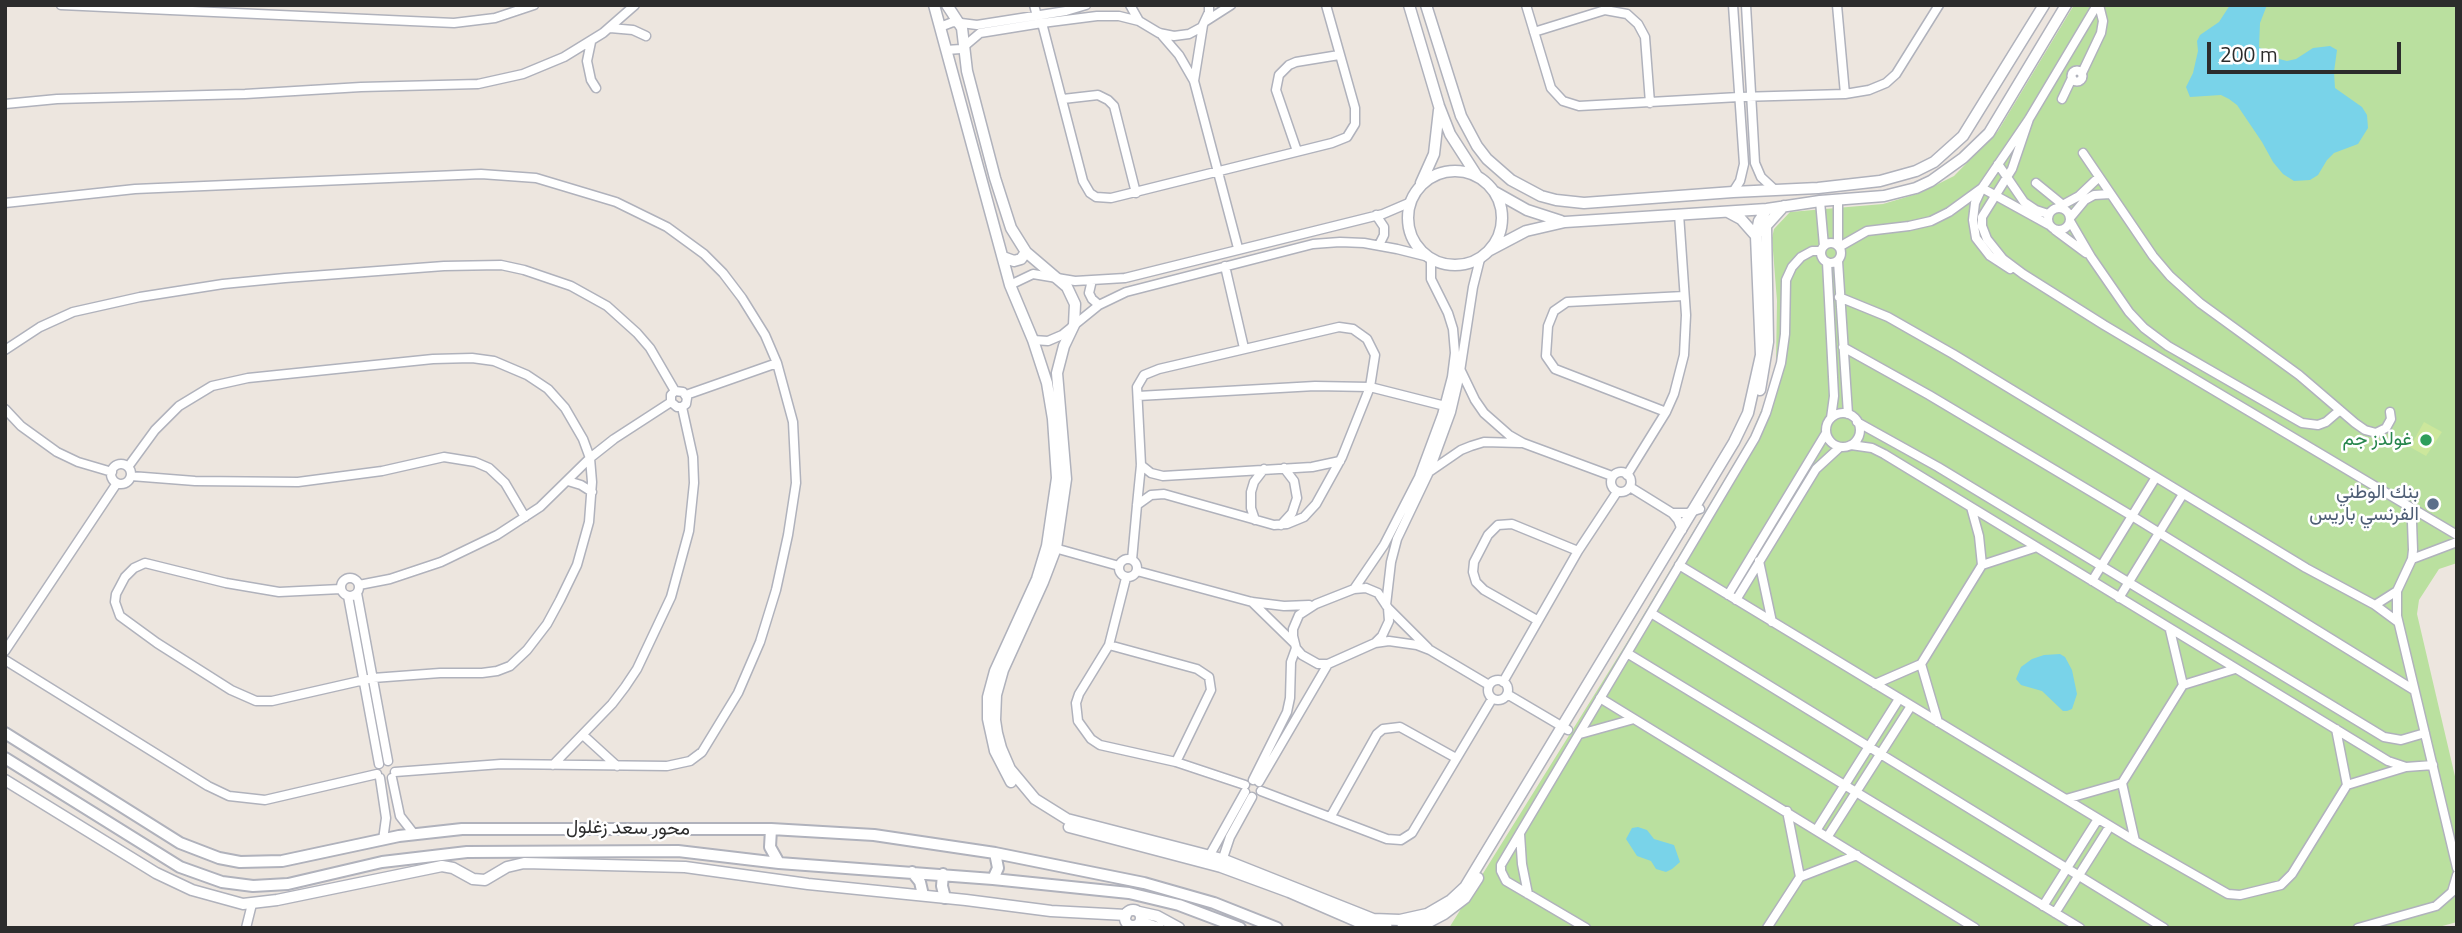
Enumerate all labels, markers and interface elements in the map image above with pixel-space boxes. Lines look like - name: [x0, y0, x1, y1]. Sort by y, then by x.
- scale bar: [2210, 28, 2404, 72]
- text: 200 m: [2220, 38, 2277, 70]
- place label: غولدز جم: [2343, 429, 2412, 451]
- marker: غولدز جم: [2418, 432, 2434, 448]
- place label: بنك الوطني الفرنسي باريس: [2309, 482, 2419, 526]
- marker: بنك الوطني الفرنسي باريس: [2425, 496, 2441, 512]
- street label: محور سعد زغلول: [566, 817, 690, 841]

